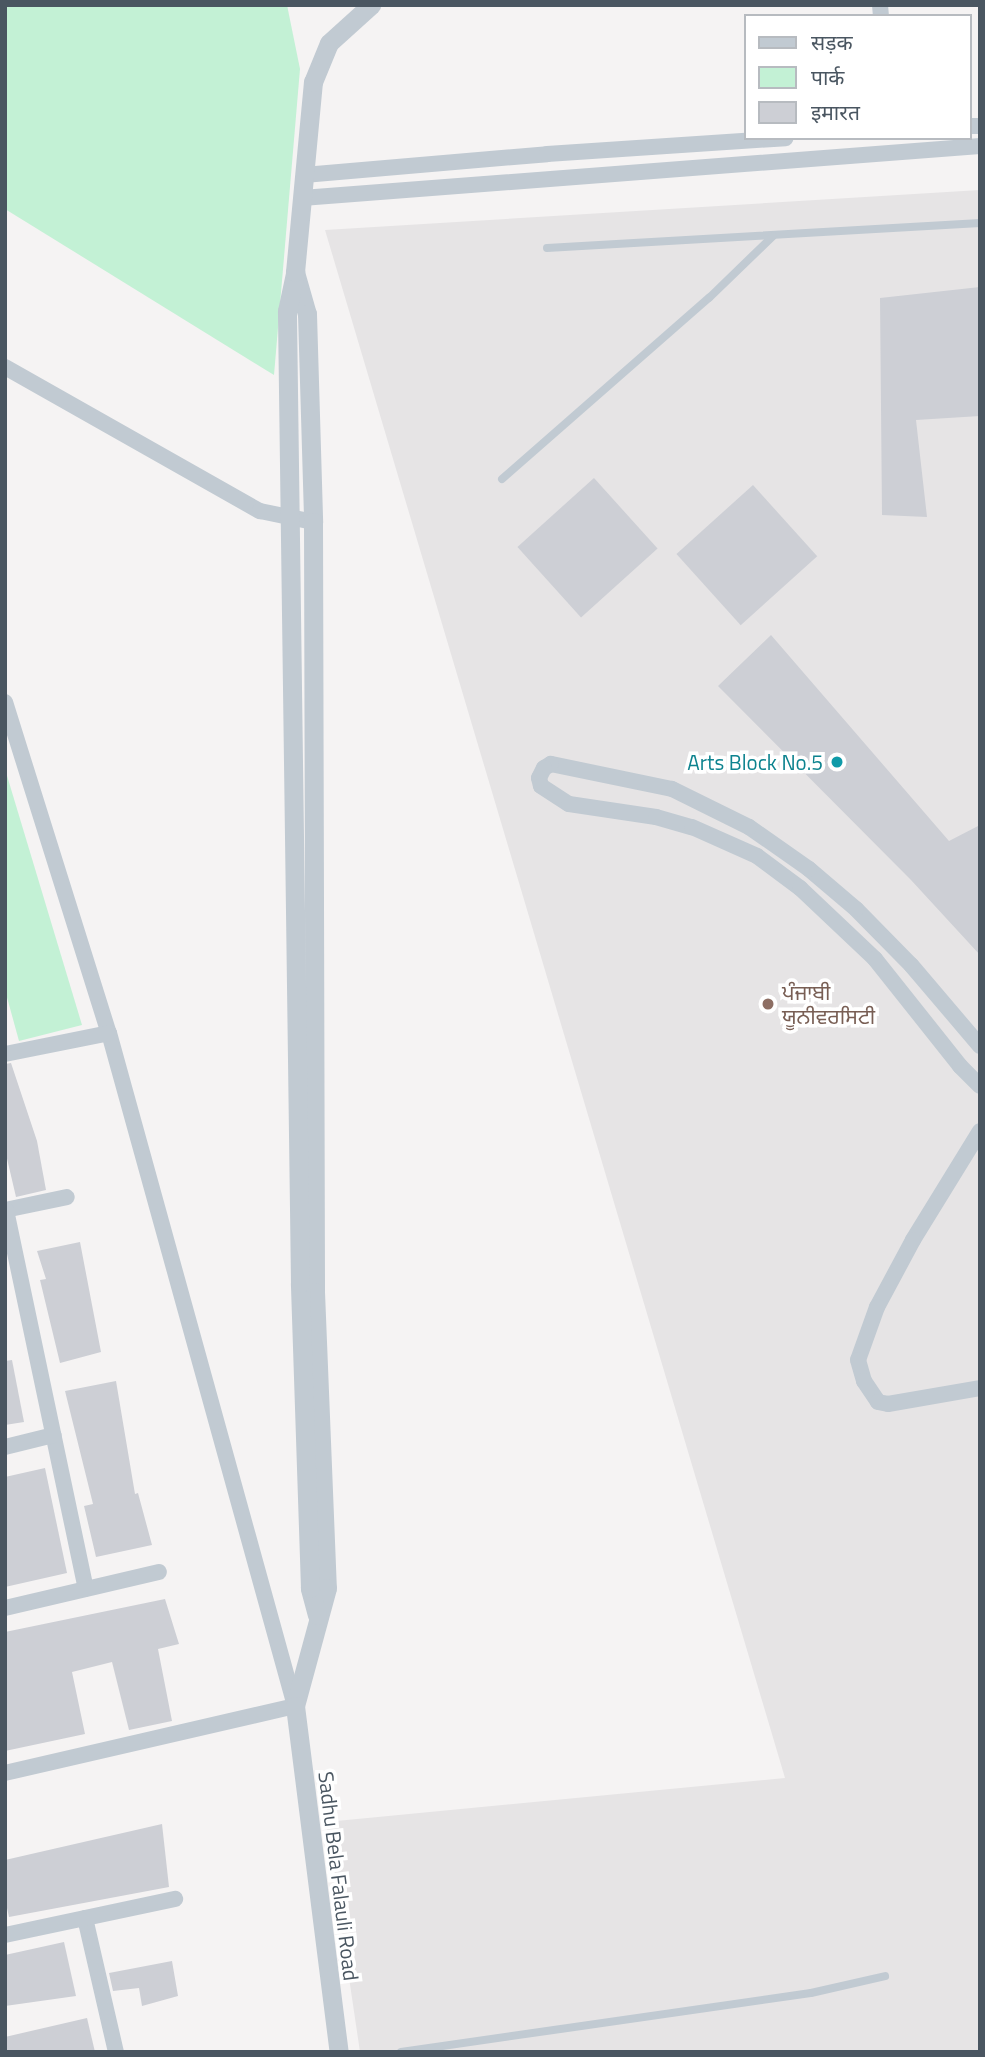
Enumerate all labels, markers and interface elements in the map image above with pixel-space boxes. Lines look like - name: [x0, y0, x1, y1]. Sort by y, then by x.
- legend: [744, 14, 971, 140]
- text: सड़क: [811, 26, 853, 58]
- text: पार्क: [811, 61, 845, 93]
- text: इमारत: [811, 96, 860, 128]
- place label: Arts Block No.5: [687, 749, 823, 775]
- marker: Arts Block No.5: [829, 754, 845, 770]
- place label: ਪੰਜਾਬੀ ਯੂਨੀਵਰਸਿਟੀ: [782, 979, 875, 1029]
- marker: ਪੰਜਾਬੀ ਯੂਨੀਵਰਸਿਟੀ: [760, 996, 776, 1012]
- street label: Sadhu Bela Falauli Road: [314, 1770, 364, 1982]

